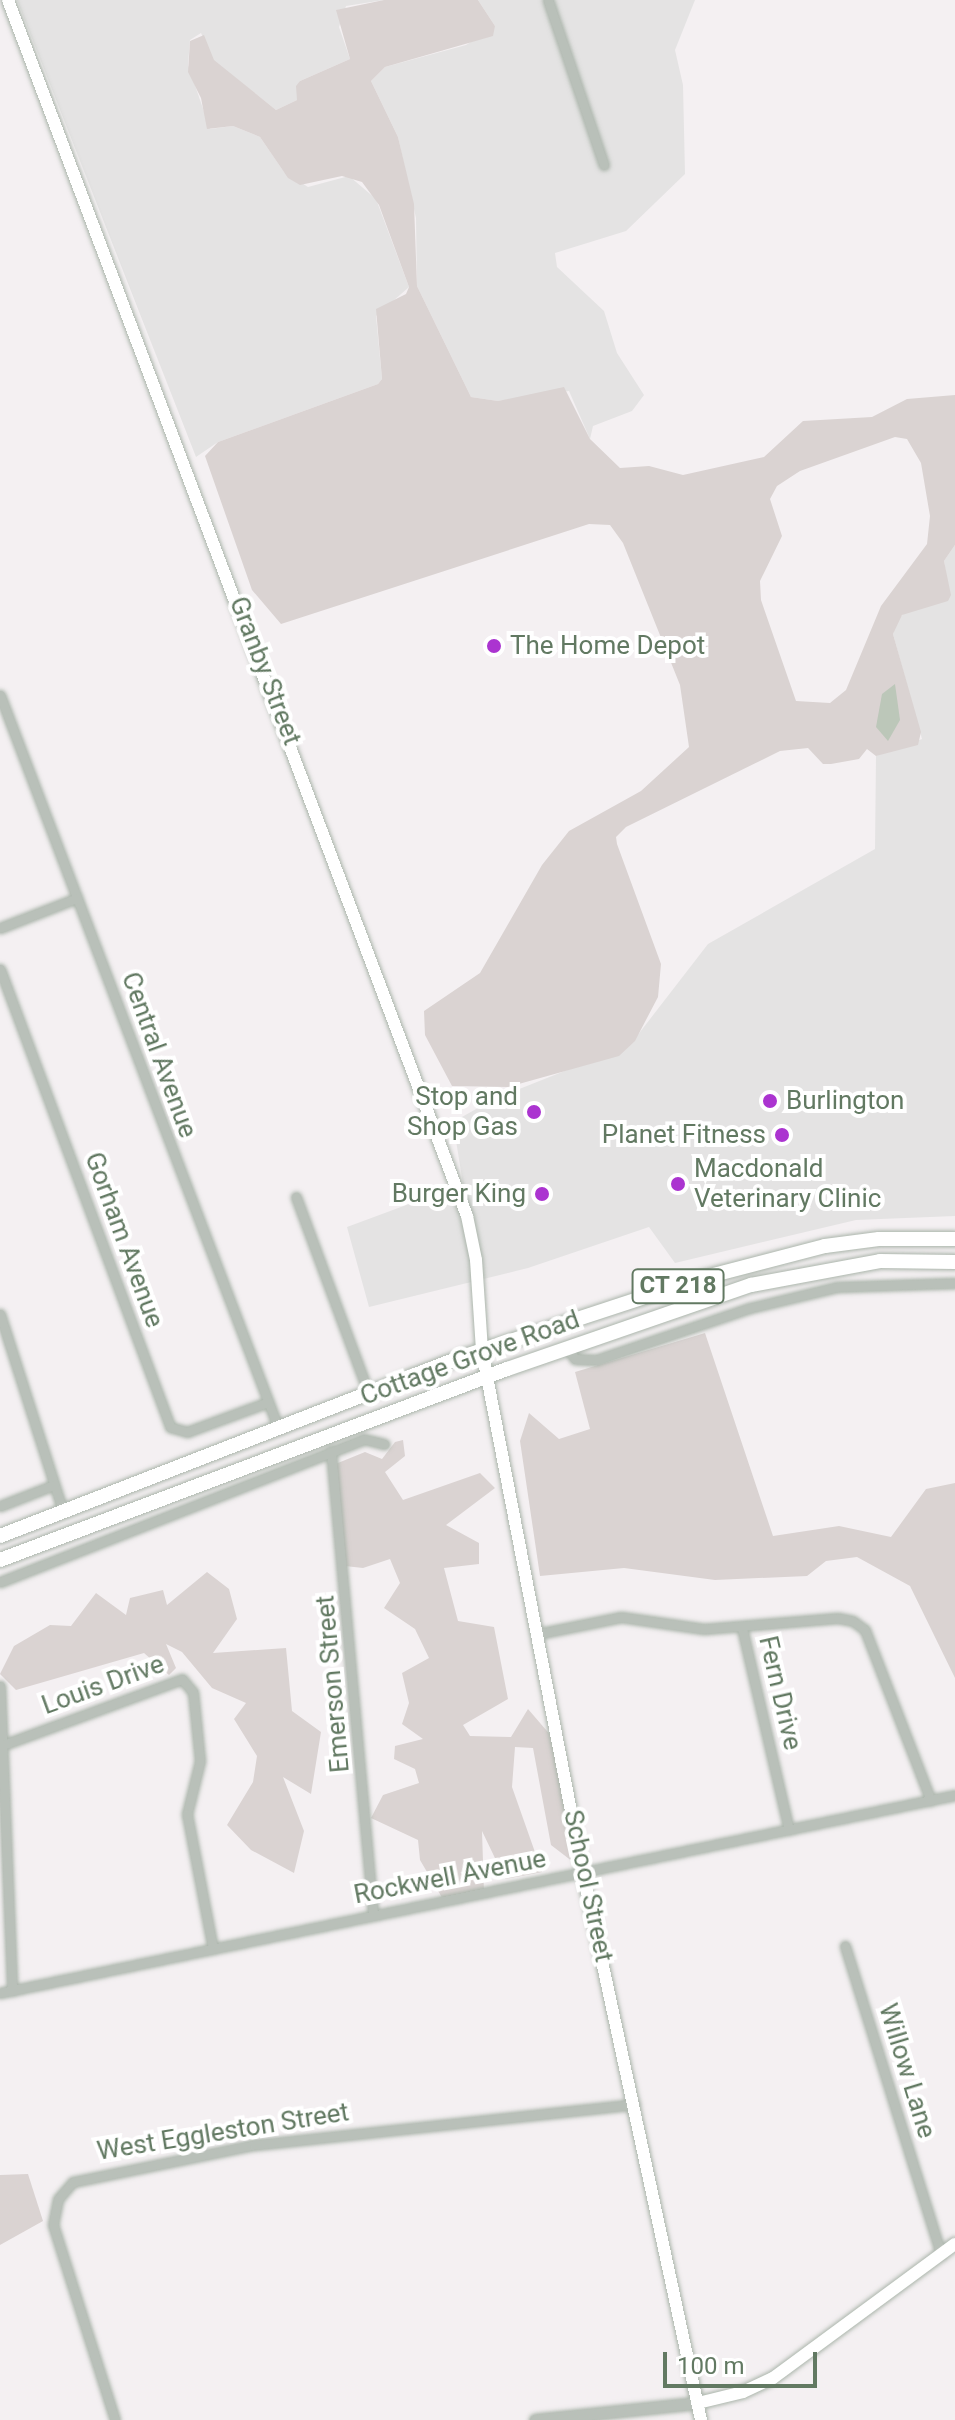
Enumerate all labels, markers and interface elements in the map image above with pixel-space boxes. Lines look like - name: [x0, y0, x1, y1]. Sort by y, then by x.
- street label: Granby Street: [222, 592, 308, 750]
- place label: The Home Depot: [510, 630, 705, 662]
- marker: The Home Depot: [485, 637, 503, 655]
- street label: Central Avenue: [115, 968, 203, 1142]
- place label: Stop and Shop Gas: [407, 1081, 518, 1142]
- place label: Burlington: [786, 1085, 904, 1117]
- marker: Burlington: [761, 1092, 779, 1110]
- marker: Stop and Shop Gas: [525, 1103, 543, 1121]
- place label: Planet Fitness: [602, 1119, 766, 1151]
- marker: Planet Fitness: [773, 1126, 791, 1144]
- street label: Gorham Avenue: [78, 1148, 170, 1332]
- place label: Macdonald Veterinary Clinic: [694, 1153, 881, 1214]
- marker: Macdonald Veterinary Clinic: [669, 1175, 687, 1193]
- place label: Burger King: [392, 1178, 526, 1210]
- marker: Burger King: [533, 1185, 551, 1203]
- road number: CT 218: [630, 1266, 726, 1306]
- street label: Cottage Grove Road: [356, 1304, 584, 1412]
- street label: Emerson Street: [310, 1594, 356, 1774]
- street label: Fern Drive: [752, 1633, 808, 1753]
- street label: Louis Drive: [38, 1648, 168, 1722]
- street label: School Street: [557, 1807, 619, 1965]
- street label: Rockwell Avenue: [351, 1843, 549, 1911]
- street label: Willow Lane: [872, 2000, 942, 2142]
- street label: West Eggleston Street: [95, 2097, 351, 2167]
- scale bar: [667, 2336, 821, 2386]
- text: 100 m: [677, 2352, 744, 2380]

